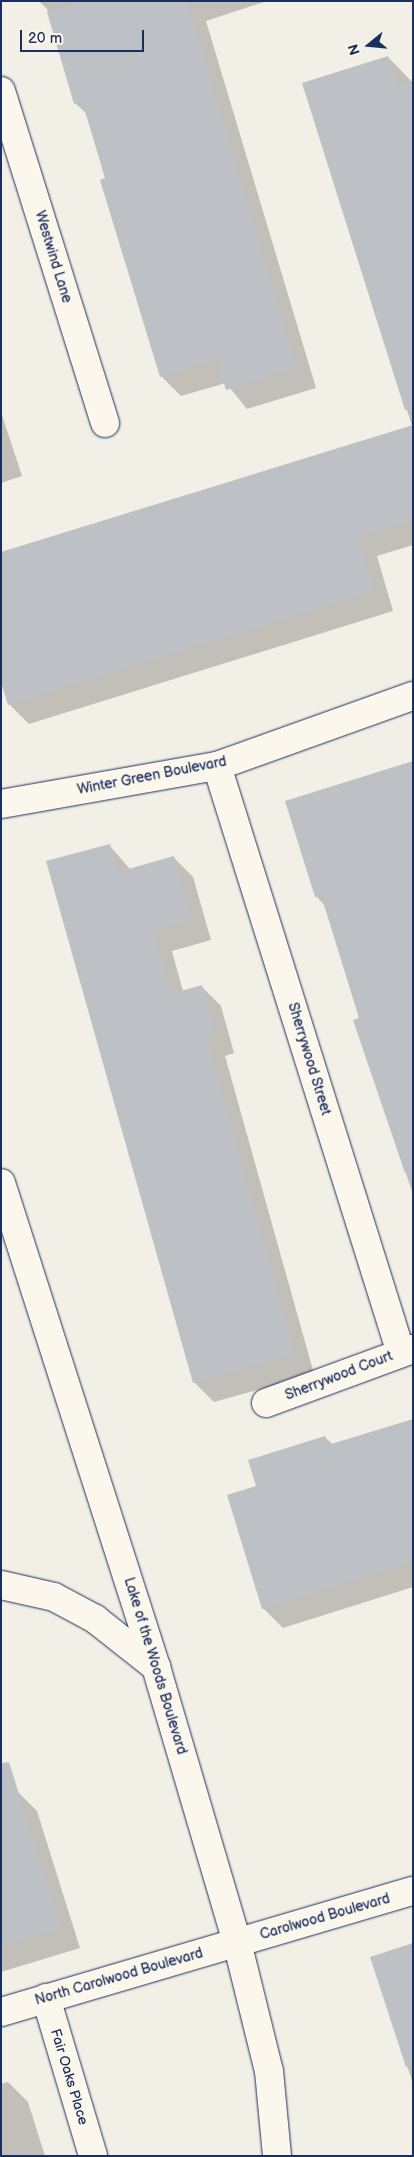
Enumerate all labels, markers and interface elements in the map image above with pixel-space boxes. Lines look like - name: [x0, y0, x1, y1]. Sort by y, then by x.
- scale bar: [22, 20, 146, 52]
- north arrow: [344, 20, 394, 70]
- text: 20 m: [28, 29, 62, 48]
- text: N: [345, 42, 364, 57]
- street label: Westwind Lane: [31, 209, 75, 305]
- street label: Winter Green Boulevard: [76, 753, 228, 799]
- street label: Sherrywood Street: [284, 1001, 334, 1117]
- street label: Sherrywood Court: [283, 1348, 395, 1404]
- street label: Lake of the Woods Boulevard: [120, 1575, 190, 1757]
- street label: Carolwood Boulevard: [258, 1890, 392, 1944]
- street label: North Carolwood Boulevard: [33, 1945, 205, 2009]
- street label: Fair Oaks Place: [46, 2027, 92, 2127]

